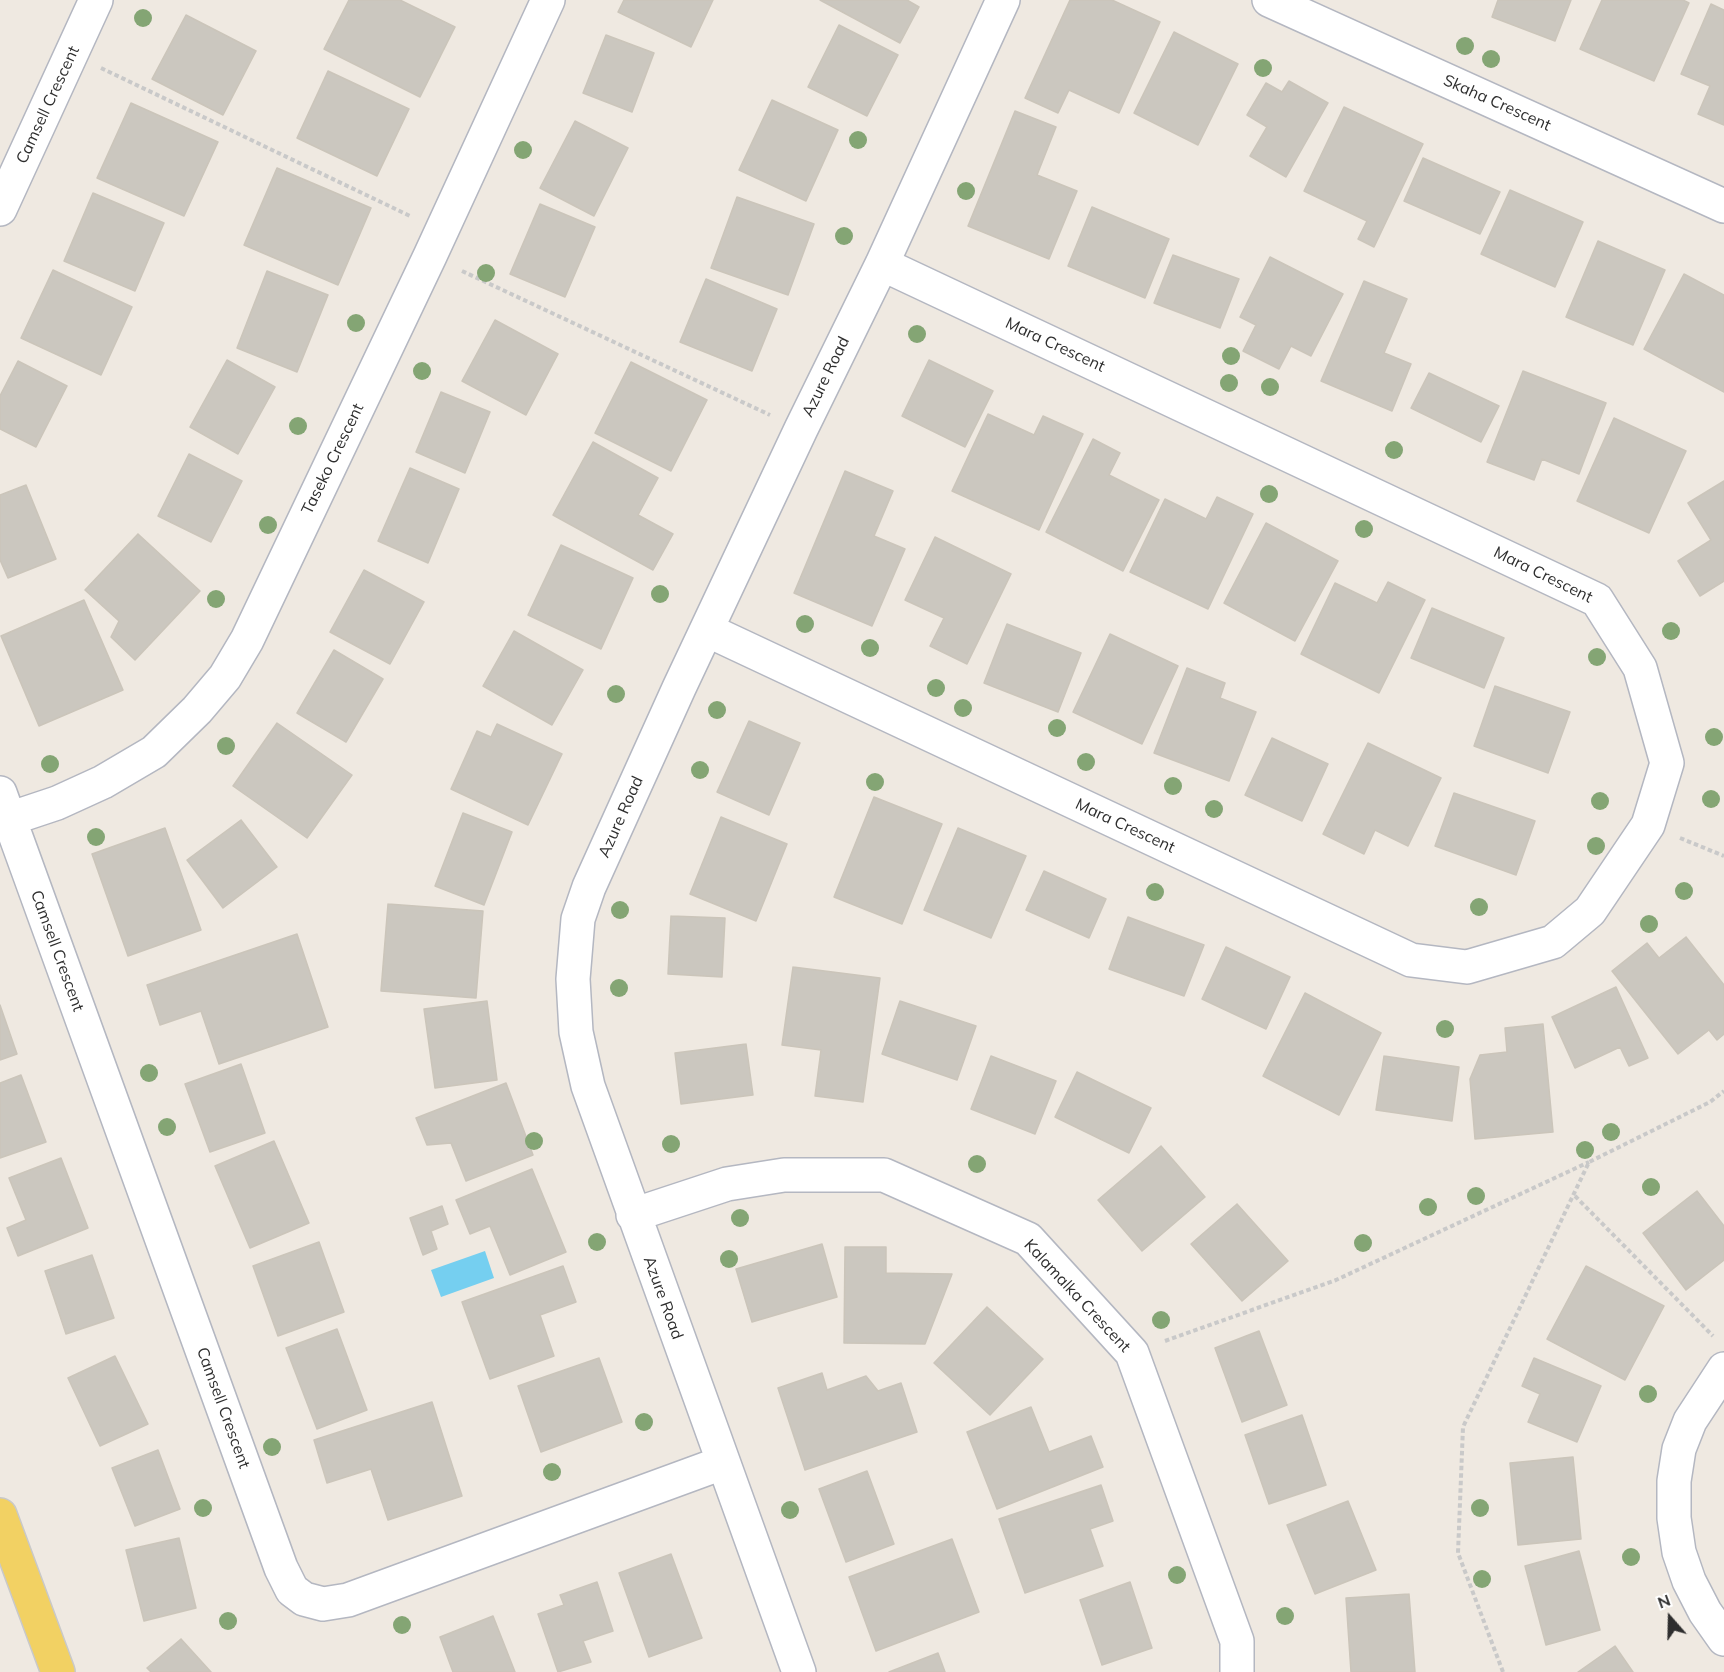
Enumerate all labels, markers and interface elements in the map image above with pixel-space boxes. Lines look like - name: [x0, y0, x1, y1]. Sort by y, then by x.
- street label: Camsell Crescent: [12, 43, 84, 167]
- street label: Skaha Crescent: [1440, 71, 1554, 135]
- street label: Mara Crescent: [1002, 314, 1108, 376]
- street label: Azure Road: [798, 334, 854, 420]
- street label: Taseko Crescent: [298, 401, 368, 517]
- street label: Mara Crescent: [1490, 543, 1596, 607]
- street label: Azure Road: [595, 773, 647, 861]
- street label: Mara Crescent: [1072, 795, 1178, 857]
- street label: Camsell Crescent: [26, 888, 88, 1014]
- street label: Kalamalka Crescent: [1020, 1236, 1134, 1356]
- street label: Azure Road: [639, 1254, 687, 1342]
- street label: Camsell Crescent: [192, 1345, 254, 1471]
- north arrow: [1640, 1588, 1700, 1648]
- text: N: [1655, 1590, 1673, 1613]

